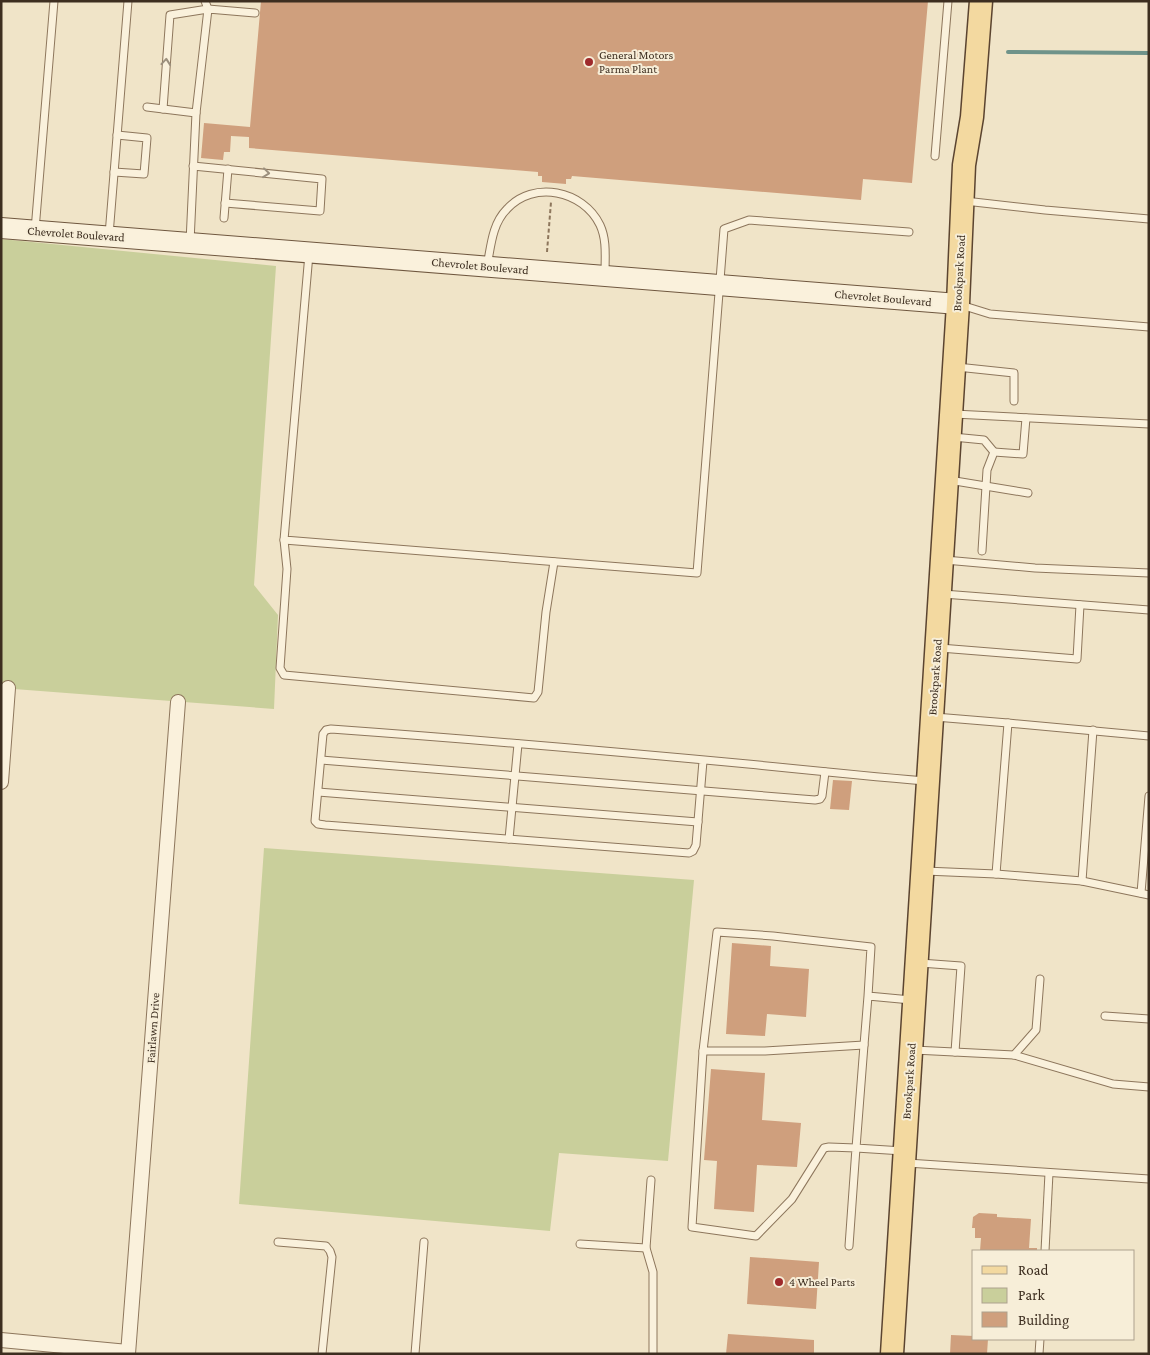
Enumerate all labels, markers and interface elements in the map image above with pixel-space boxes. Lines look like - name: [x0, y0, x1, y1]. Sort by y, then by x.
- place label: General Motors Parma Plant: [599, 48, 674, 76]
- marker: General Motors Parma Plant: [583, 56, 595, 68]
- one-way arrow: [161, 58, 172, 66]
- one-way arrow: [262, 167, 270, 178]
- street label: Chevrolet Boulevard: [27, 224, 126, 244]
- street label: Brookpark Road: [950, 234, 968, 312]
- street label: Chevrolet Boulevard: [431, 255, 530, 277]
- street label: Chevrolet Boulevard: [834, 287, 933, 309]
- street label: Brookpark Road: [925, 638, 945, 716]
- street label: Fairlawn Drive: [144, 992, 162, 1064]
- street label: Brookpark Road: [899, 1042, 919, 1120]
- legend: [972, 1250, 1135, 1340]
- text: Road: [1018, 1262, 1049, 1278]
- place label: 4 Wheel Parts: [789, 1275, 855, 1289]
- marker: 4 Wheel Parts: [773, 1276, 785, 1288]
- text: Park: [1018, 1287, 1045, 1303]
- text: Building: [1018, 1312, 1069, 1329]

